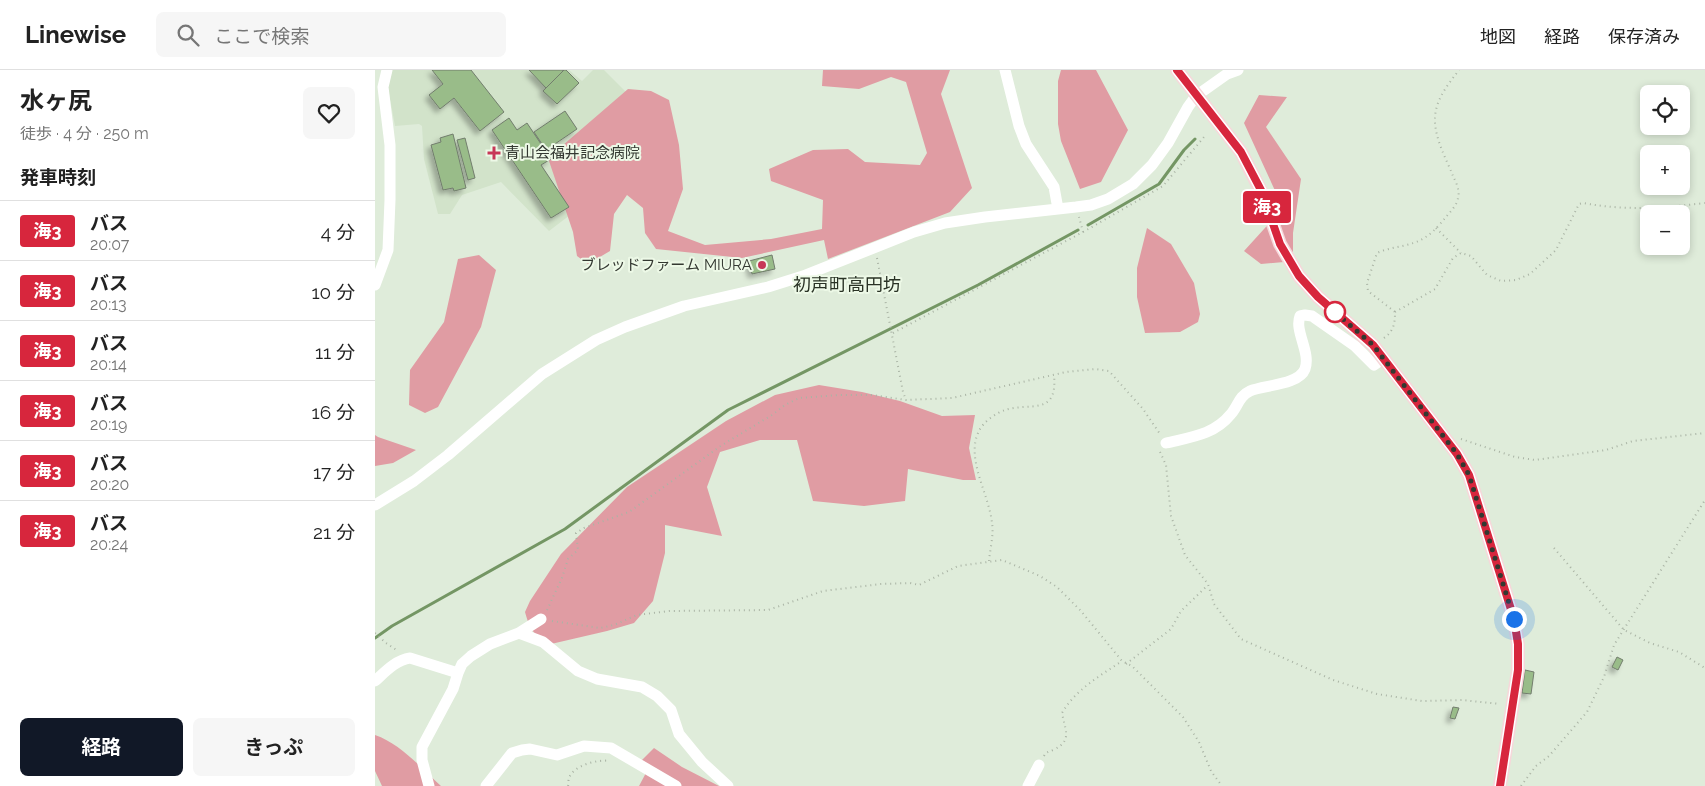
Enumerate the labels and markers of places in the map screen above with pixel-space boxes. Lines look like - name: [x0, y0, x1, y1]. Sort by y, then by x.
- place label: 青山会福井記念病院: [505, 144, 640, 162]
- marker: 青山会福井記念病院: [487, 146, 501, 160]
- place label: ブレッドファーム MIURA: [581, 256, 752, 274]
- marker: ブレッドファーム MIURA: [756, 259, 768, 271]
- unlabelled marker: [1324, 301, 1346, 323]

